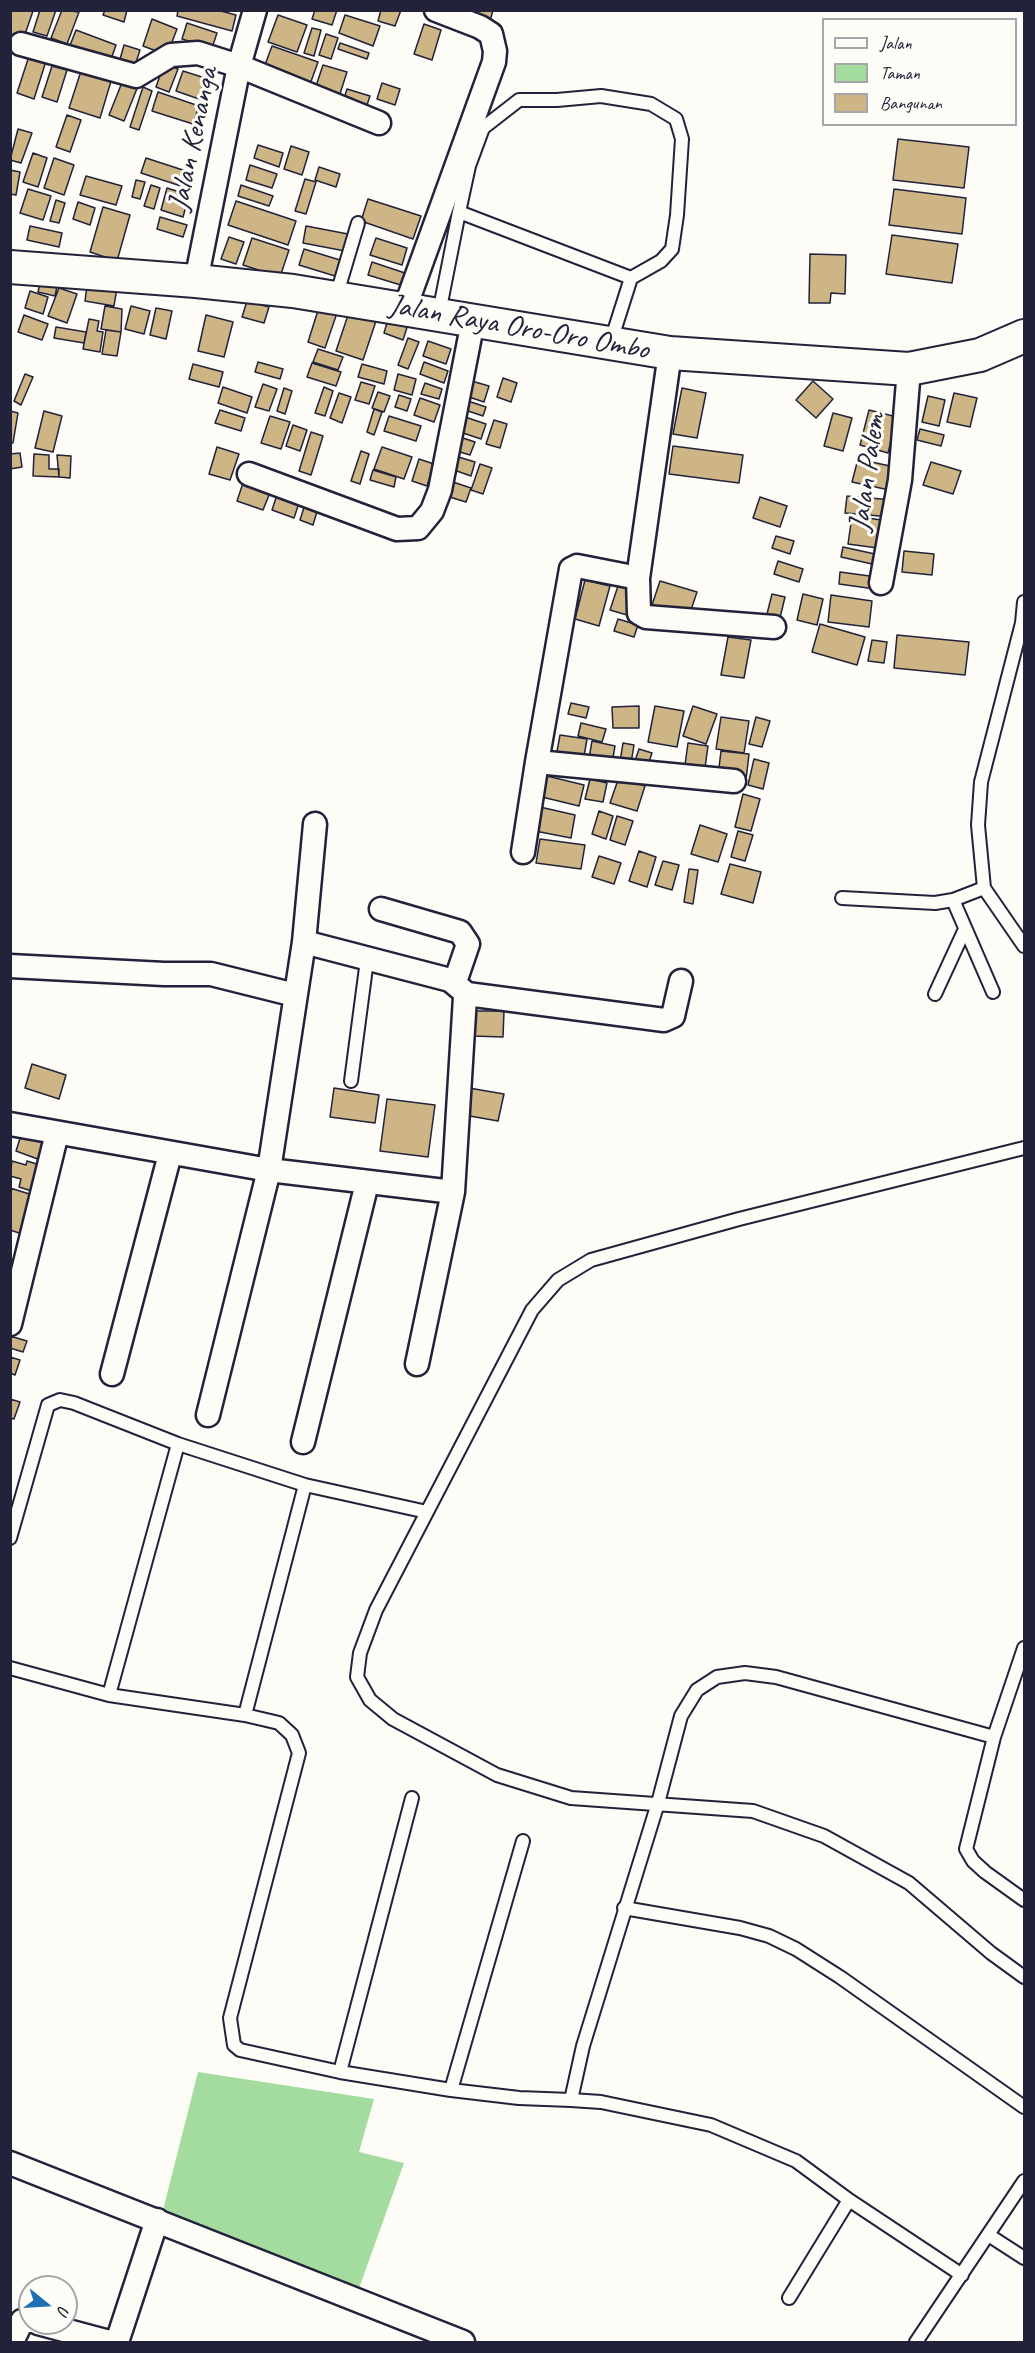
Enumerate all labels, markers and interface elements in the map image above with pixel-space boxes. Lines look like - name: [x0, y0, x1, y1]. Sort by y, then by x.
- legend: [822, 18, 1017, 126]
- text: Jalan: [880, 32, 912, 54]
- text: Taman: [880, 62, 920, 84]
- street label: Jalan Kenanga: [161, 64, 227, 214]
- text: Bangunan: [880, 92, 942, 114]
- street label: Jalan Raya Oro-Oro Ombo: [386, 287, 652, 369]
- street label: Jalan Palem: [842, 411, 894, 533]
- north arrow: [18, 2275, 78, 2335]
- text: U: [53, 2303, 74, 2317]

